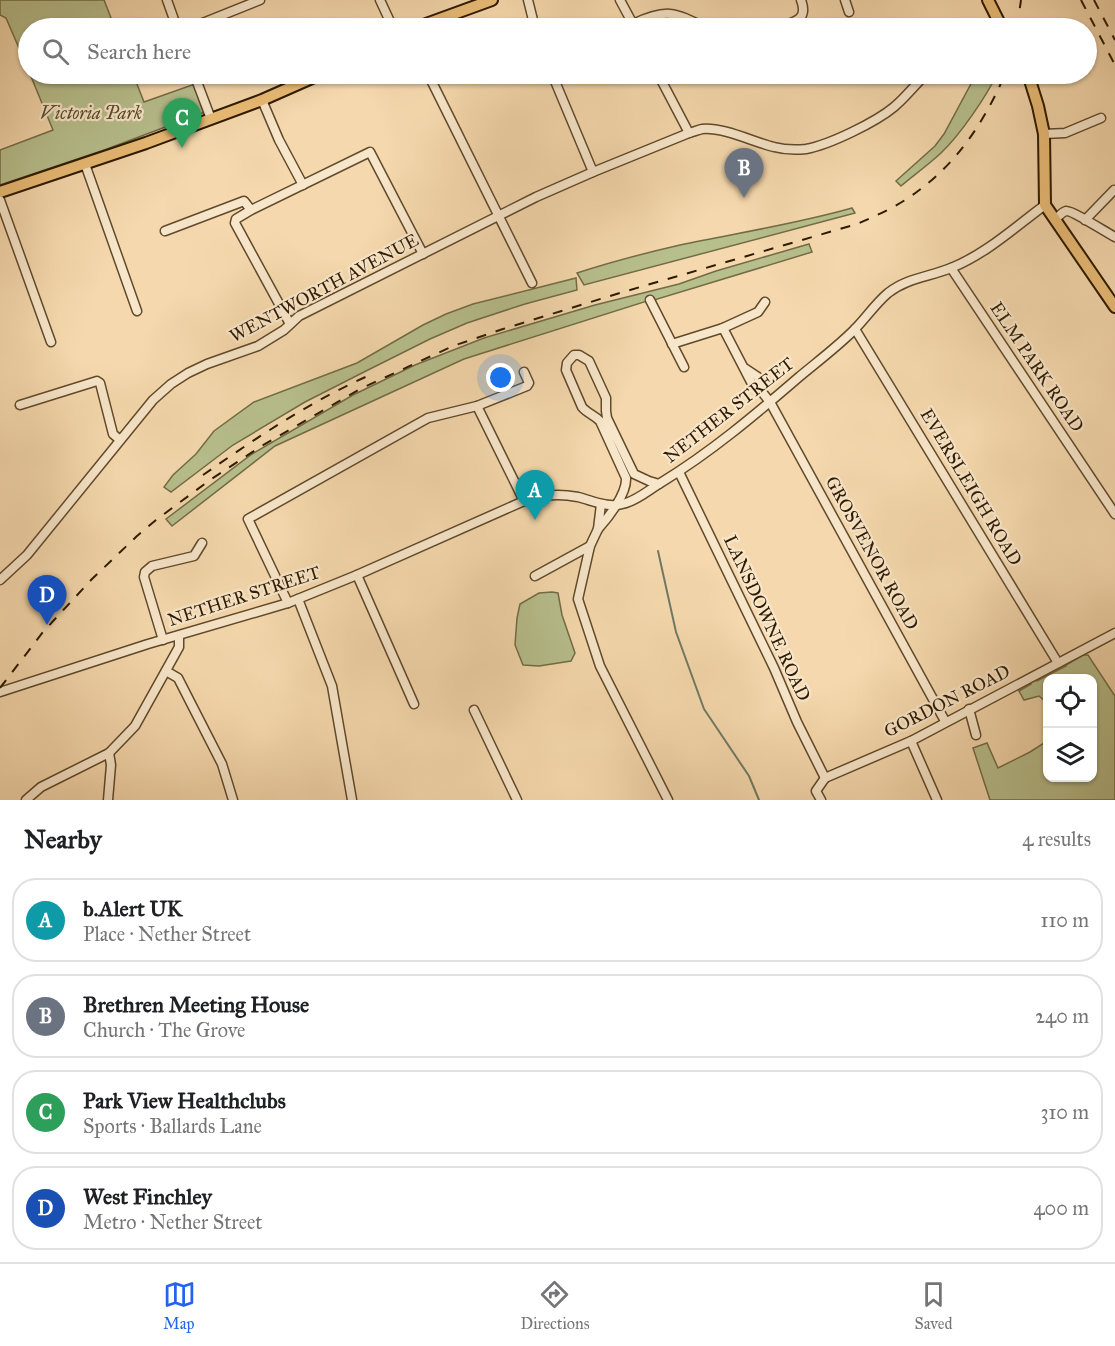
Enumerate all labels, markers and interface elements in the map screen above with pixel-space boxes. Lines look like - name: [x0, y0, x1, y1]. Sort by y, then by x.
- search box: [18, 18, 1097, 84]
- icon: search: [39, 35, 72, 68]
- text: Search here: [87, 38, 191, 65]
- pin: C: [162, 98, 201, 148]
- park label: Victoria Park: [40, 102, 142, 124]
- pin: B: [724, 148, 764, 198]
- street label: WENTWORTH AVENUE: [226, 229, 422, 347]
- street label: ELM PARK ROAD: [985, 298, 1089, 436]
- street label: NETHER STREET: [660, 352, 798, 468]
- your location: [486, 363, 515, 392]
- street label: EVERSLEIGH ROAD: [915, 404, 1027, 570]
- pin: A: [516, 470, 554, 520]
- street label: GROSVENOR ROAD: [821, 472, 923, 634]
- street label: LANSDOWNE ROAD: [719, 532, 815, 704]
- street label: NETHER STREET: [165, 561, 323, 631]
- pin: D: [28, 576, 66, 625]
- street label: GORDON ROAD: [880, 660, 1014, 742]
- map controls: [1043, 674, 1097, 782]
- button: locate: [1043, 674, 1097, 728]
- button: layers: [1043, 728, 1097, 782]
- text: Nearby: [24, 823, 102, 855]
- text: 4 results: [1022, 827, 1091, 851]
- text: b.Alert UK: [83, 895, 182, 922]
- text: A: [39, 908, 52, 932]
- text: 110 m: [1041, 908, 1089, 932]
- text: Place · Nether Street: [83, 922, 251, 946]
- text: Brethren Meeting House: [83, 991, 309, 1018]
- text: B: [39, 1004, 52, 1028]
- text: 240 m: [1035, 1004, 1089, 1028]
- text: Church · The Grove: [83, 1018, 245, 1042]
- text: Park View Healthclubs: [83, 1087, 286, 1114]
- text: C: [39, 1100, 52, 1124]
- text: 310 m: [1040, 1100, 1089, 1124]
- text: Sports · Ballards Lane: [83, 1114, 262, 1138]
- text: West Finchley: [83, 1183, 212, 1210]
- text: D: [38, 1196, 53, 1220]
- text: 400 m: [1033, 1196, 1089, 1220]
- text: Metro · Nether Street: [83, 1210, 262, 1234]
- tab: Map: [163, 1278, 196, 1333]
- tab: Directions: [521, 1278, 589, 1333]
- tab: Saved: [914, 1278, 952, 1333]

